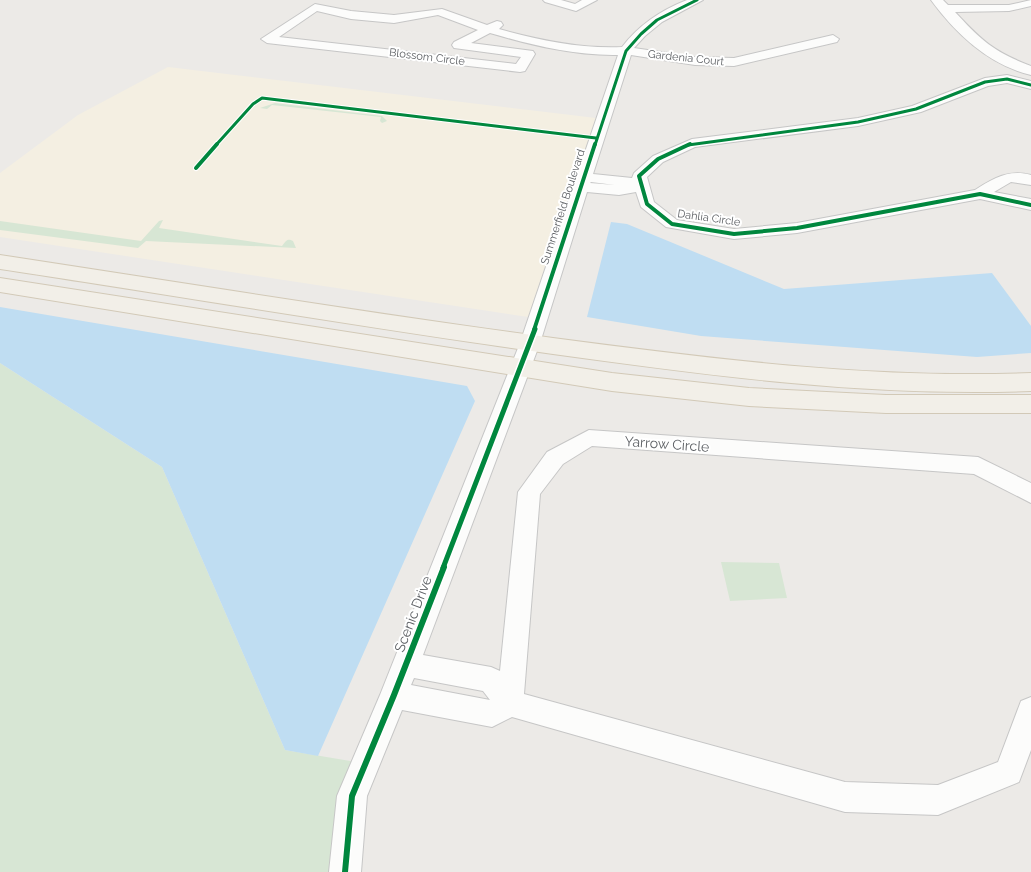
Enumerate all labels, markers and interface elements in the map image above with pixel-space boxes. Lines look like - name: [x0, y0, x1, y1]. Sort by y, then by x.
- street label: Blossom Circle: [388, 46, 466, 68]
- street label: Gardenia Court: [647, 48, 725, 69]
- street label: Summerfield Boulevard: [538, 148, 588, 266]
- street label: Dahlia Circle: [677, 207, 742, 229]
- street label: Yarrow Circle: [624, 433, 710, 455]
- street label: Scenic Drive: [391, 574, 435, 654]

